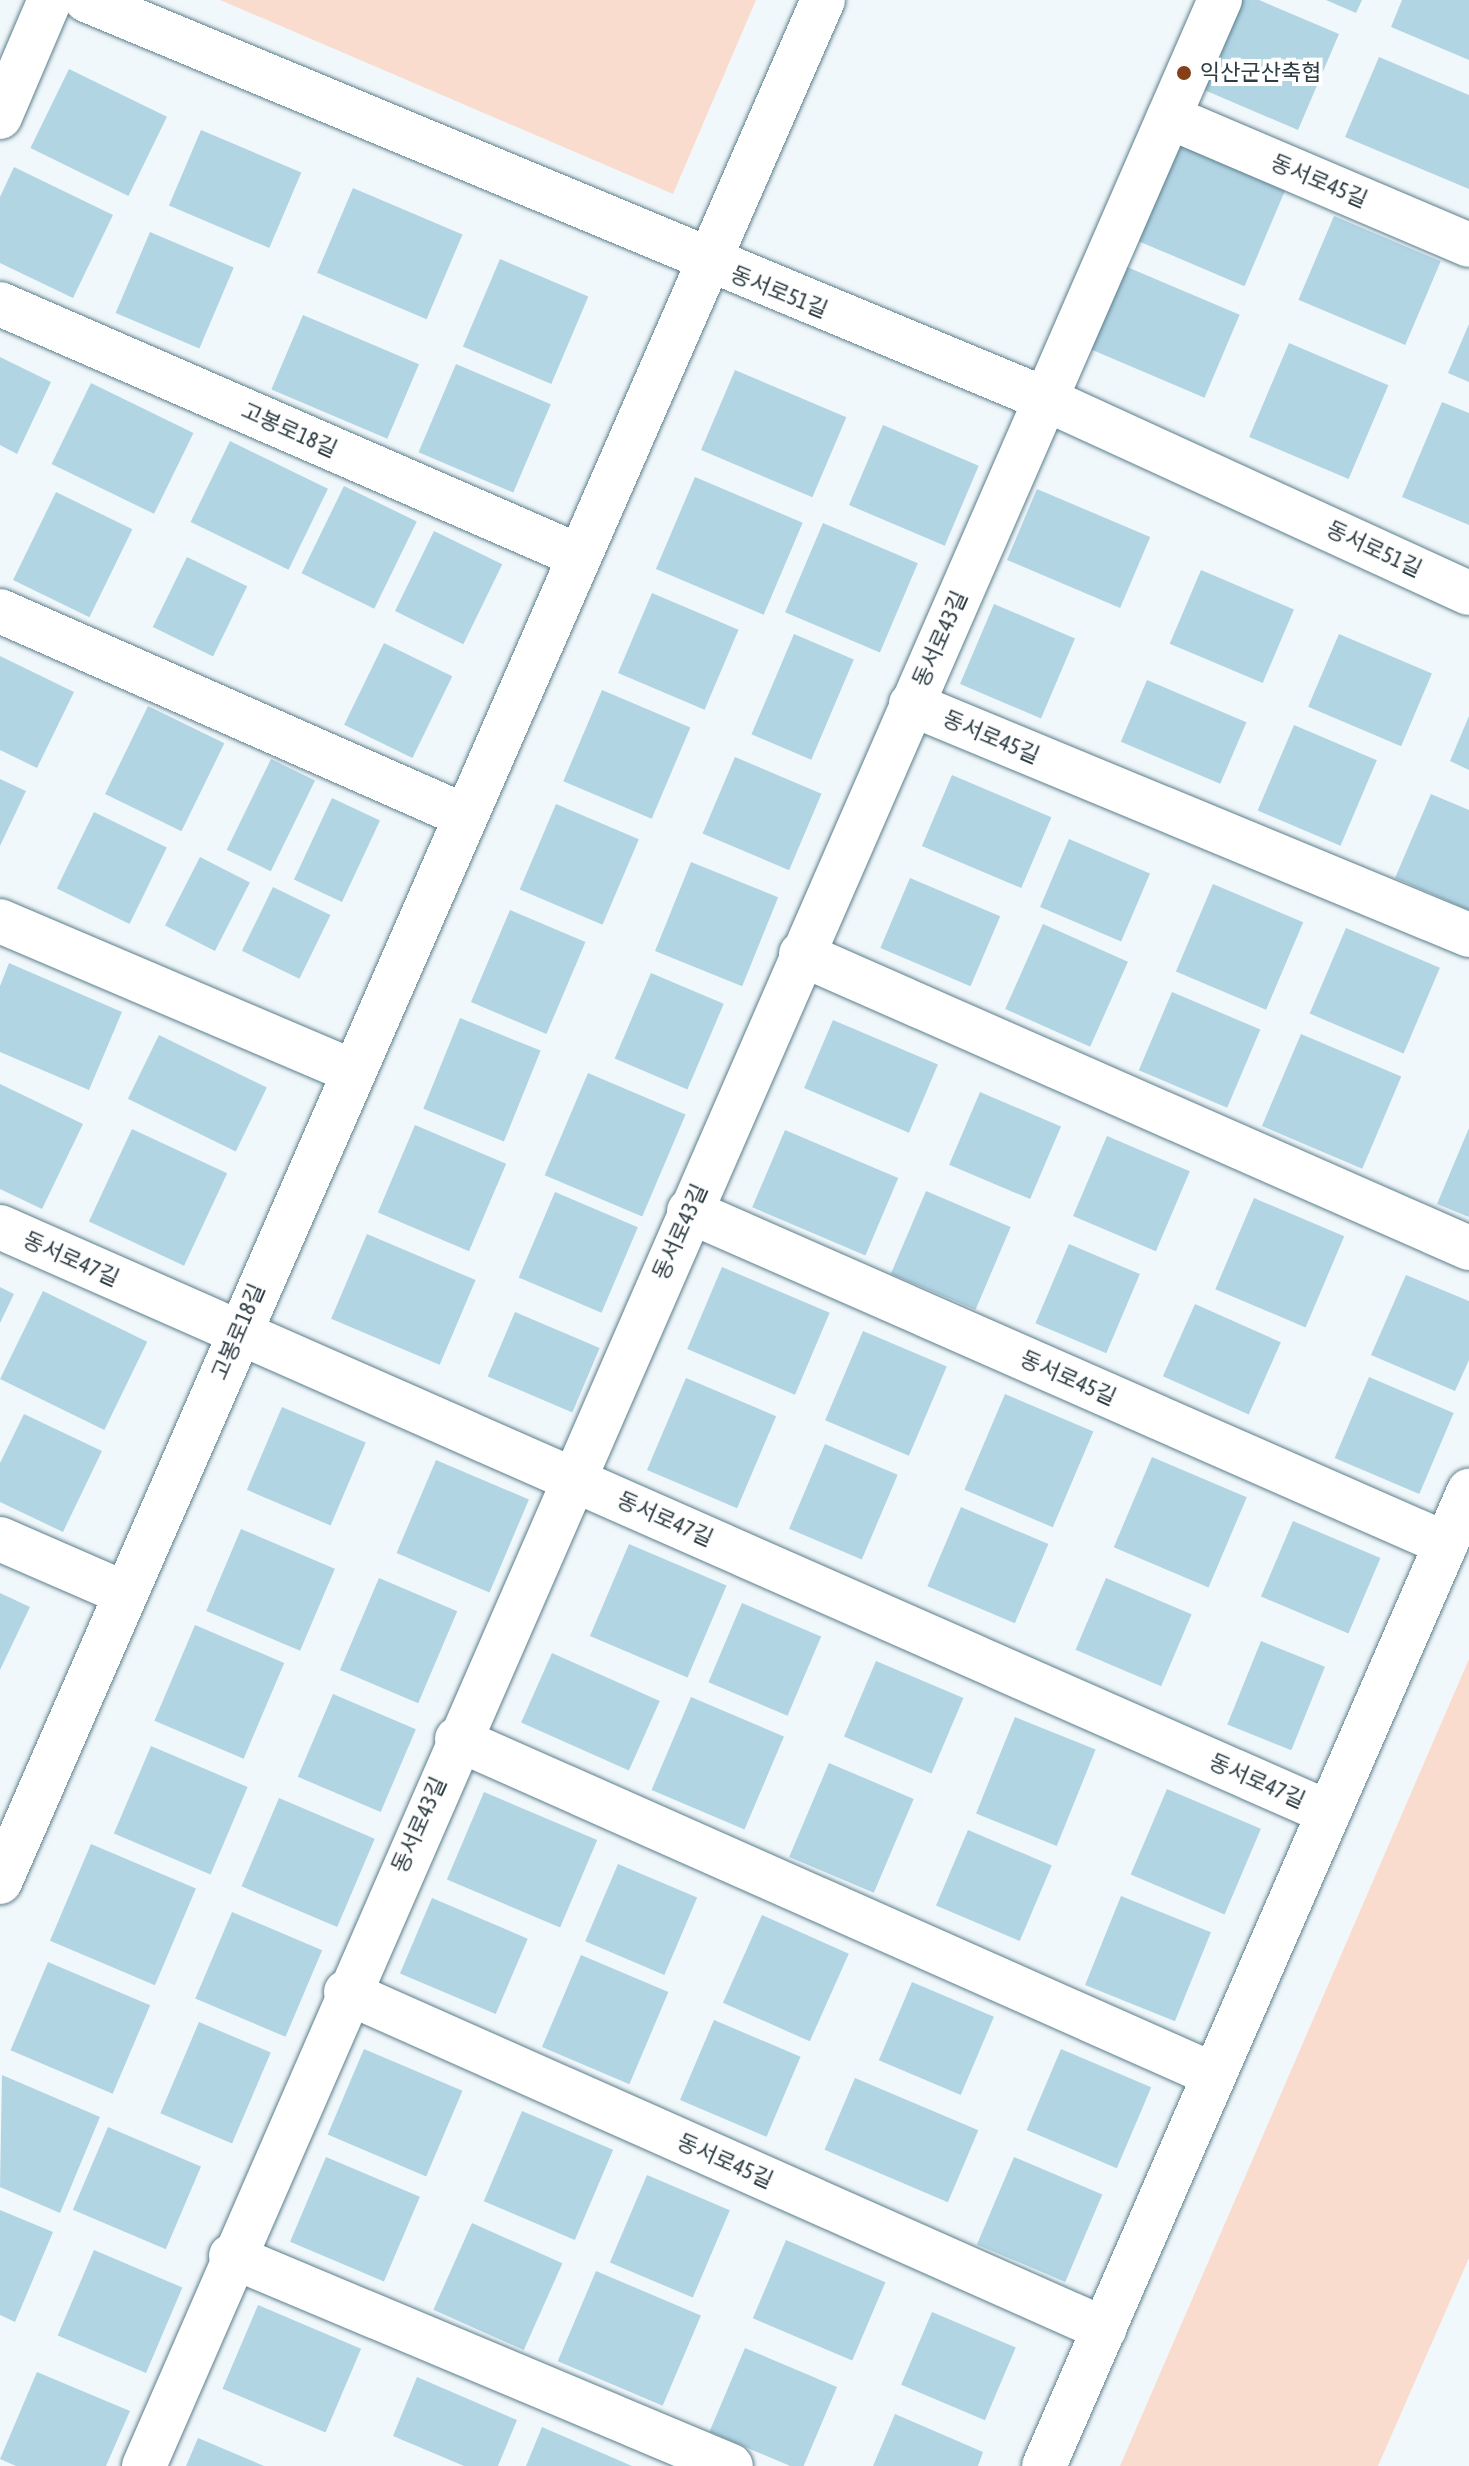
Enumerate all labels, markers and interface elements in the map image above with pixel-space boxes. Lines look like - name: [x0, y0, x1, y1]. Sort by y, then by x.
- place label: 익산군산축협: [1200, 60, 1321, 86]
- marker: 익산군산축협: [1175, 64, 1193, 82]
- street label: 동서로45길: [1267, 149, 1371, 213]
- street label: 동서로51길: [727, 261, 831, 323]
- street label: 고봉로18길: [237, 397, 341, 463]
- street label: 동서로51길: [1322, 516, 1426, 582]
- street label: 동서로43길: [907, 587, 973, 691]
- street label: 동서로45길: [939, 705, 1043, 769]
- street label: 동서로43길: [647, 1180, 713, 1284]
- street label: 동서로47길: [19, 1226, 123, 1292]
- street label: 고봉로18길: [206, 1280, 270, 1384]
- street label: 동서로45길: [1016, 1345, 1120, 1411]
- street label: 동서로47길: [613, 1486, 717, 1552]
- street label: 동서로47길: [1205, 1748, 1309, 1814]
- street label: 동서로43길: [386, 1773, 452, 1877]
- street label: 동서로45길: [673, 2128, 777, 2194]

